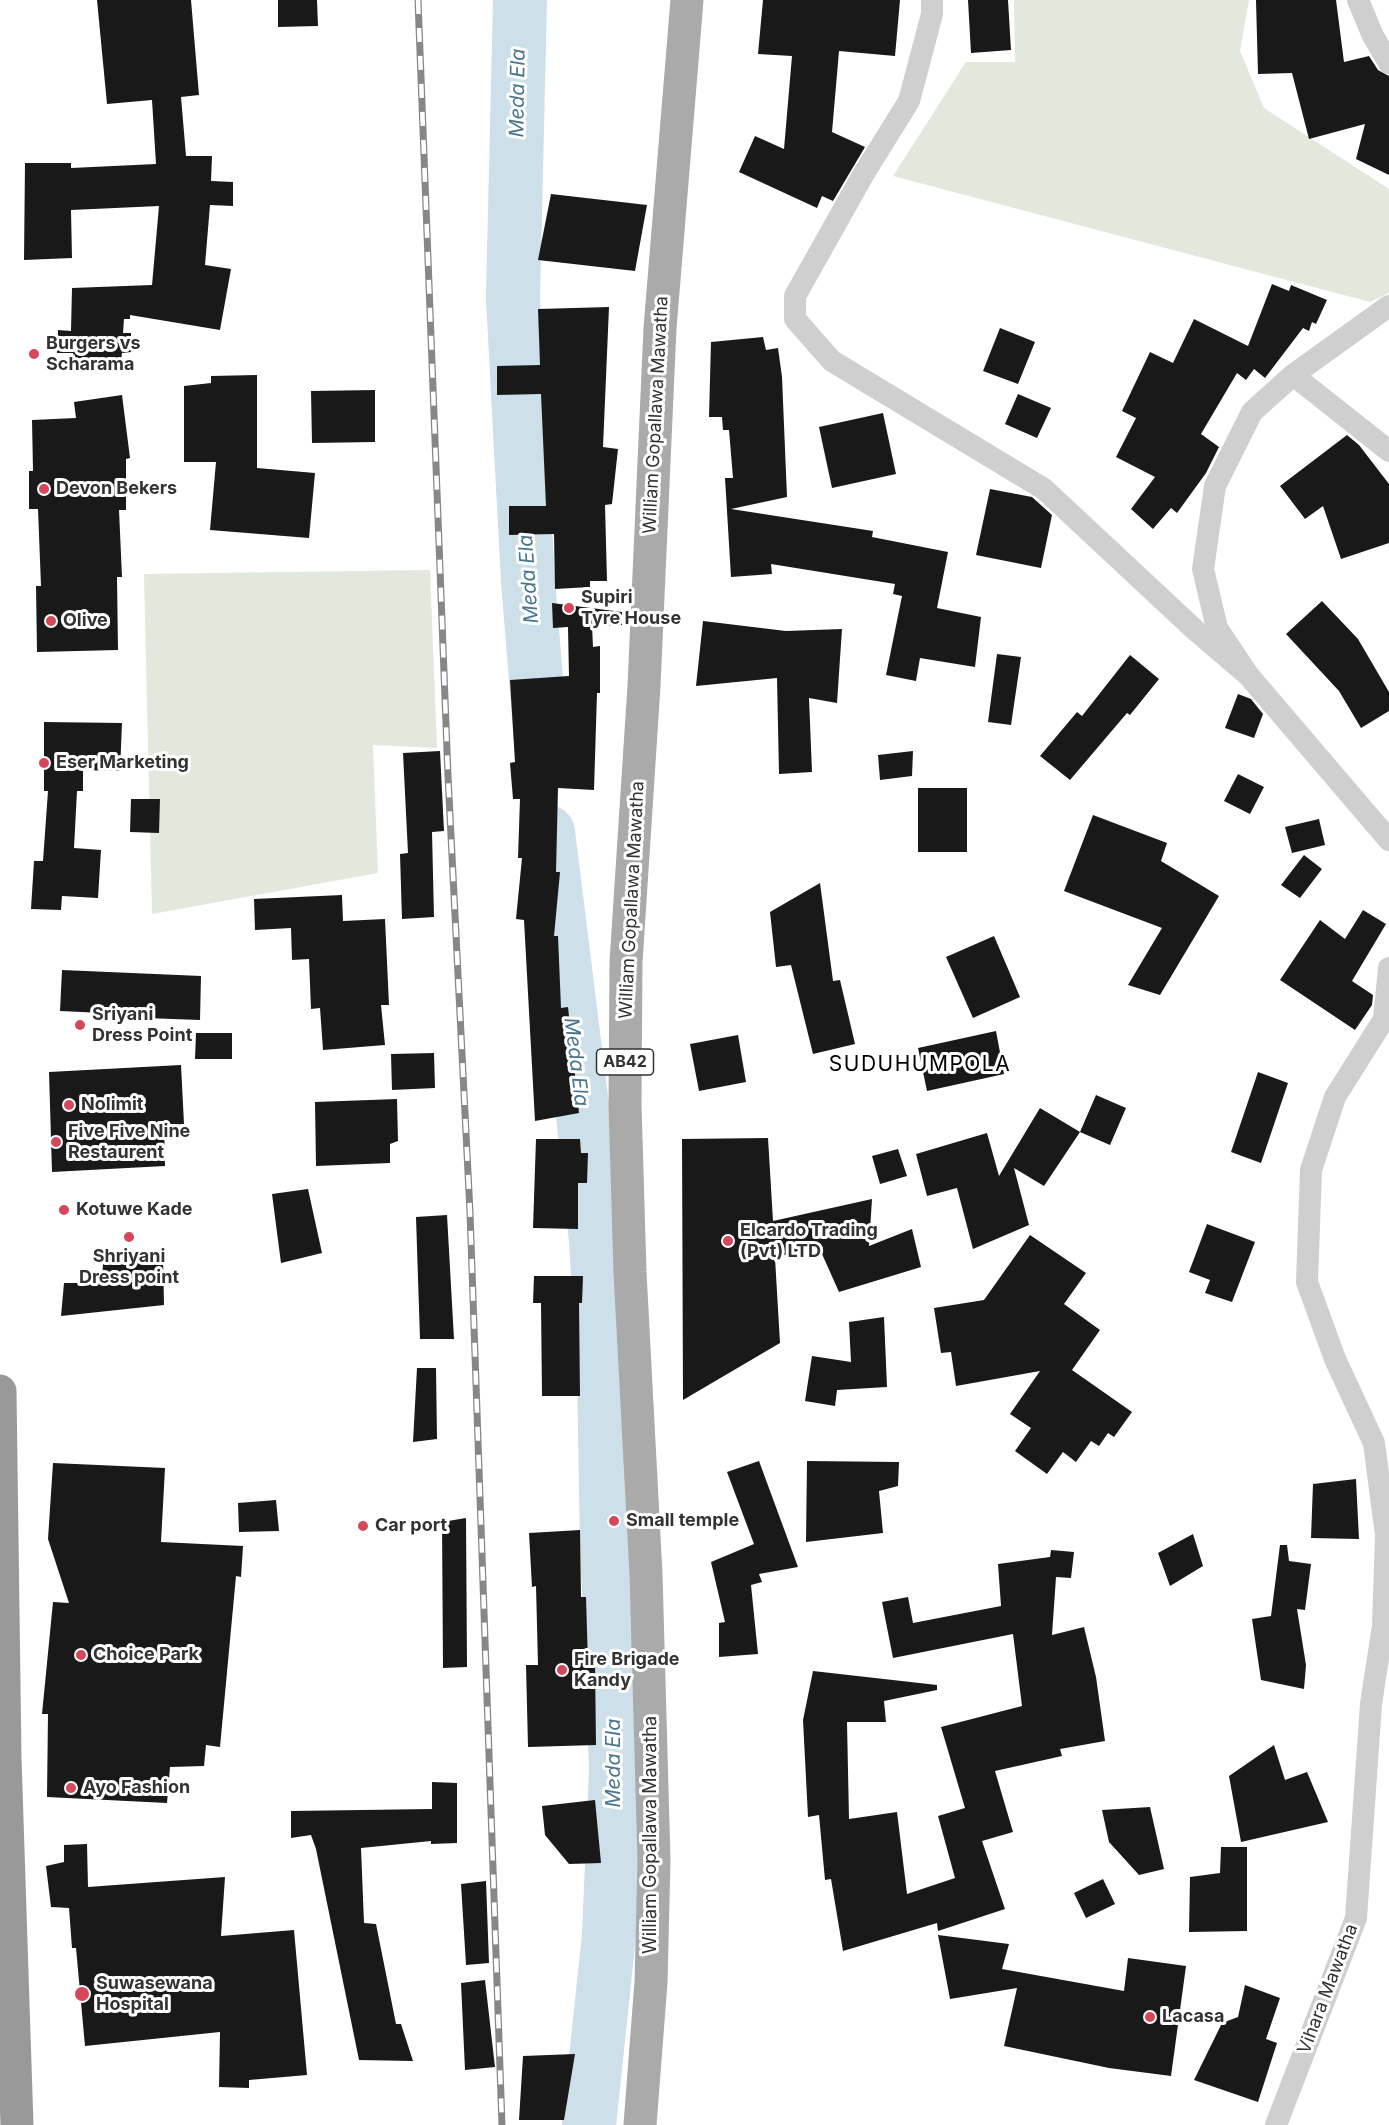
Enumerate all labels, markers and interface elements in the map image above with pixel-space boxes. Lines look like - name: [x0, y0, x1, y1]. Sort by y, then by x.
- water label: Meda Ela: [505, 48, 531, 138]
- street label: William Gopallawa Mawatha: [639, 295, 673, 535]
- place label: Burgers vs Scharama: [46, 333, 141, 376]
- marker: Burgers vs Scharama: [27, 347, 41, 361]
- place label: Devon Bekers: [56, 478, 177, 500]
- marker: Devon Bekers: [37, 482, 51, 496]
- water label: Meda Ela: [514, 534, 544, 624]
- place label: Supiri Tyre House: [581, 587, 681, 630]
- marker: Supiri Tyre House: [562, 601, 576, 615]
- place label: Olive: [63, 610, 108, 632]
- marker: Olive: [44, 614, 58, 628]
- place label: Eser Marketing: [56, 752, 189, 774]
- marker: Eser Marketing: [37, 756, 51, 770]
- street label: William Gopallawa Mawatha: [615, 780, 649, 1020]
- place label: Sriyani Dress Point: [92, 1004, 192, 1046]
- water label: Meda Ela: [559, 1016, 593, 1108]
- marker: Sriyani Dress Point: [73, 1018, 87, 1032]
- road number: AB42: [596, 1049, 654, 1075]
- district label: SUDUHUMPOLA: [829, 1052, 1011, 1078]
- place label: Nolimit: [81, 1094, 143, 1116]
- marker: Nolimit: [62, 1098, 76, 1112]
- place label: Five Five Nine Restaurent: [68, 1121, 190, 1164]
- marker: Five Five Nine Restaurent: [49, 1135, 63, 1149]
- place label: Kotuwe Kade: [76, 1199, 193, 1221]
- marker: Kotuwe Kade: [57, 1203, 71, 1217]
- place label: Elcardo Trading (Pvt) LTD: [740, 1220, 878, 1262]
- marker: Shriyani Dress point: [122, 1230, 136, 1244]
- marker: Elcardo Trading (Pvt) LTD: [721, 1234, 735, 1248]
- place label: Shriyani Dress point: [79, 1246, 179, 1288]
- place label: Small temple: [626, 1510, 739, 1532]
- marker: Small temple: [607, 1514, 621, 1528]
- place label: Car port: [375, 1515, 447, 1537]
- marker: Car port: [356, 1519, 370, 1533]
- place label: Choice Park: [93, 1644, 199, 1666]
- marker: Choice Park: [74, 1648, 88, 1662]
- place label: Fire Brigade Kandy: [574, 1649, 679, 1692]
- marker: Fire Brigade Kandy: [555, 1663, 569, 1677]
- street label: William Gopallawa Mawatha: [640, 1716, 662, 1954]
- water label: Meda Ela: [602, 1719, 626, 1807]
- place label: Ayo Fashion: [83, 1777, 190, 1799]
- marker: Ayo Fashion: [64, 1781, 78, 1795]
- street label: Vihara Mawatha: [1293, 1921, 1363, 2057]
- place label: Suwasewana Hospital: [96, 1973, 213, 2016]
- marker: Suwasewana Hospital: [73, 1985, 91, 2003]
- place label: Lacasa: [1162, 2006, 1224, 2028]
- marker: Lacasa: [1143, 2010, 1157, 2024]

